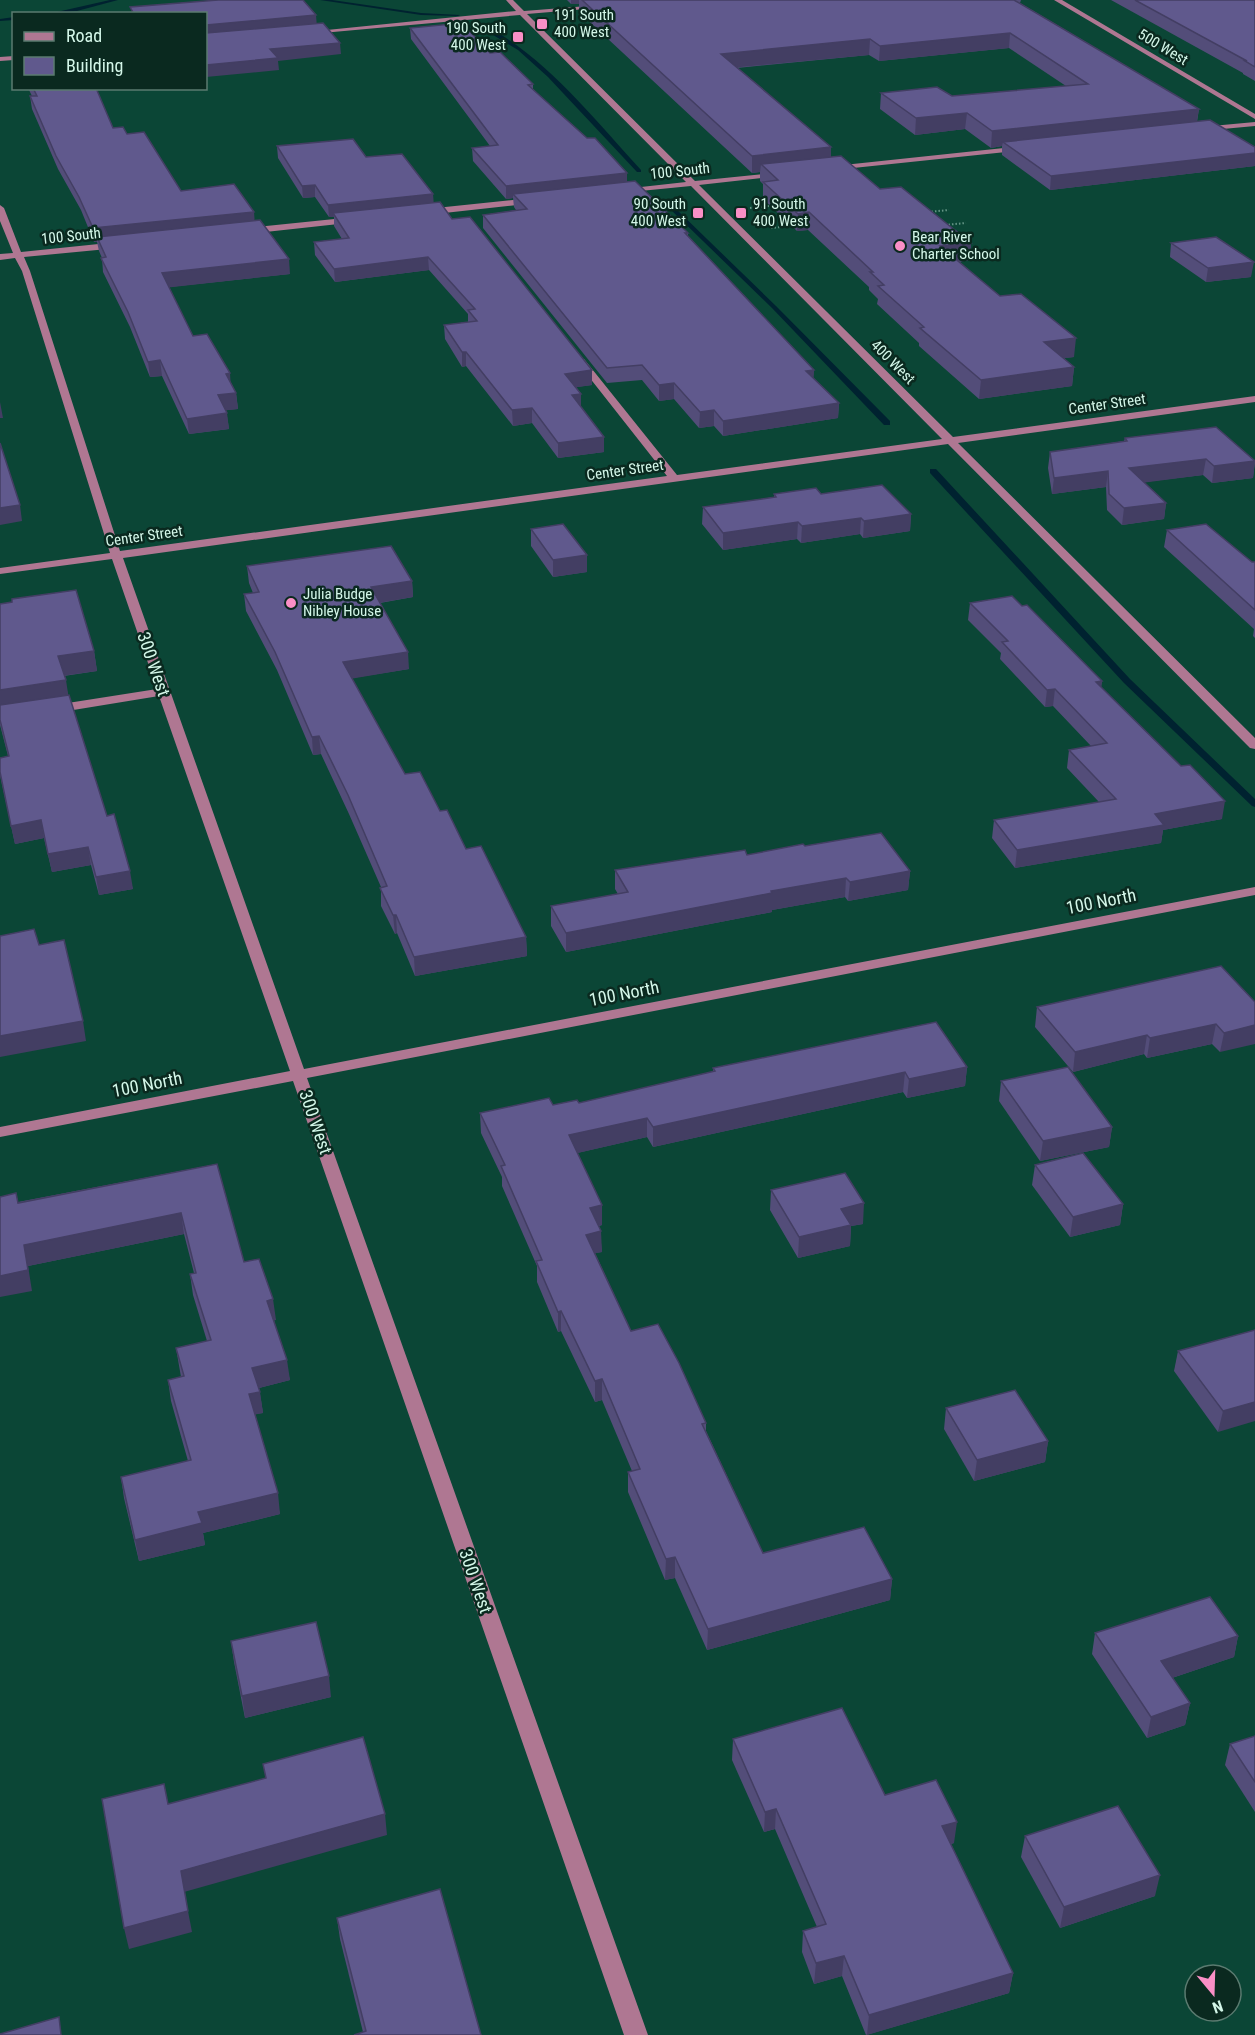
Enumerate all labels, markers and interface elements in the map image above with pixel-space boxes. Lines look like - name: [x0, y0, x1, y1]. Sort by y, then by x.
- place label: 191 South 400 West: [554, 6, 614, 41]
- legend: [12, 12, 207, 90]
- marker: 191 South 400 West: [535, 17, 549, 31]
- place label: 190 South 400 West: [446, 19, 506, 54]
- text: Road: [66, 25, 102, 46]
- street label: 500 West: [1135, 25, 1191, 69]
- marker: 190 South 400 West: [511, 30, 525, 44]
- text: Building: [66, 55, 123, 76]
- street label: 100 South: [649, 159, 711, 183]
- place label: 90 South 400 West: [631, 195, 686, 230]
- place label: 91 South 400 West: [753, 195, 808, 230]
- marker: 90 South 400 West: [691, 206, 705, 220]
- marker: 91 South 400 West: [734, 206, 748, 220]
- street label: 100 South: [40, 224, 102, 248]
- place label: Bear River Charter School: [912, 228, 1000, 263]
- marker: Bear River Charter School: [893, 239, 907, 253]
- street label: 400 West: [867, 336, 919, 388]
- street label: Center Street: [1067, 390, 1147, 418]
- street label: Center Street: [585, 456, 665, 484]
- street label: Center Street: [104, 522, 184, 550]
- place label: Julia Budge Nibley House: [303, 585, 381, 620]
- marker: Julia Budge Nibley House: [284, 596, 298, 610]
- street label: 300 West: [133, 629, 175, 699]
- street label: 100 North: [1064, 884, 1138, 918]
- street label: 100 North: [587, 976, 661, 1010]
- street label: 100 North: [110, 1067, 184, 1101]
- street label: 300 West: [295, 1087, 337, 1157]
- street label: 300 West: [455, 1546, 497, 1616]
- north arrow: [1183, 1963, 1243, 2023]
- text: N: [1210, 1996, 1225, 2017]

